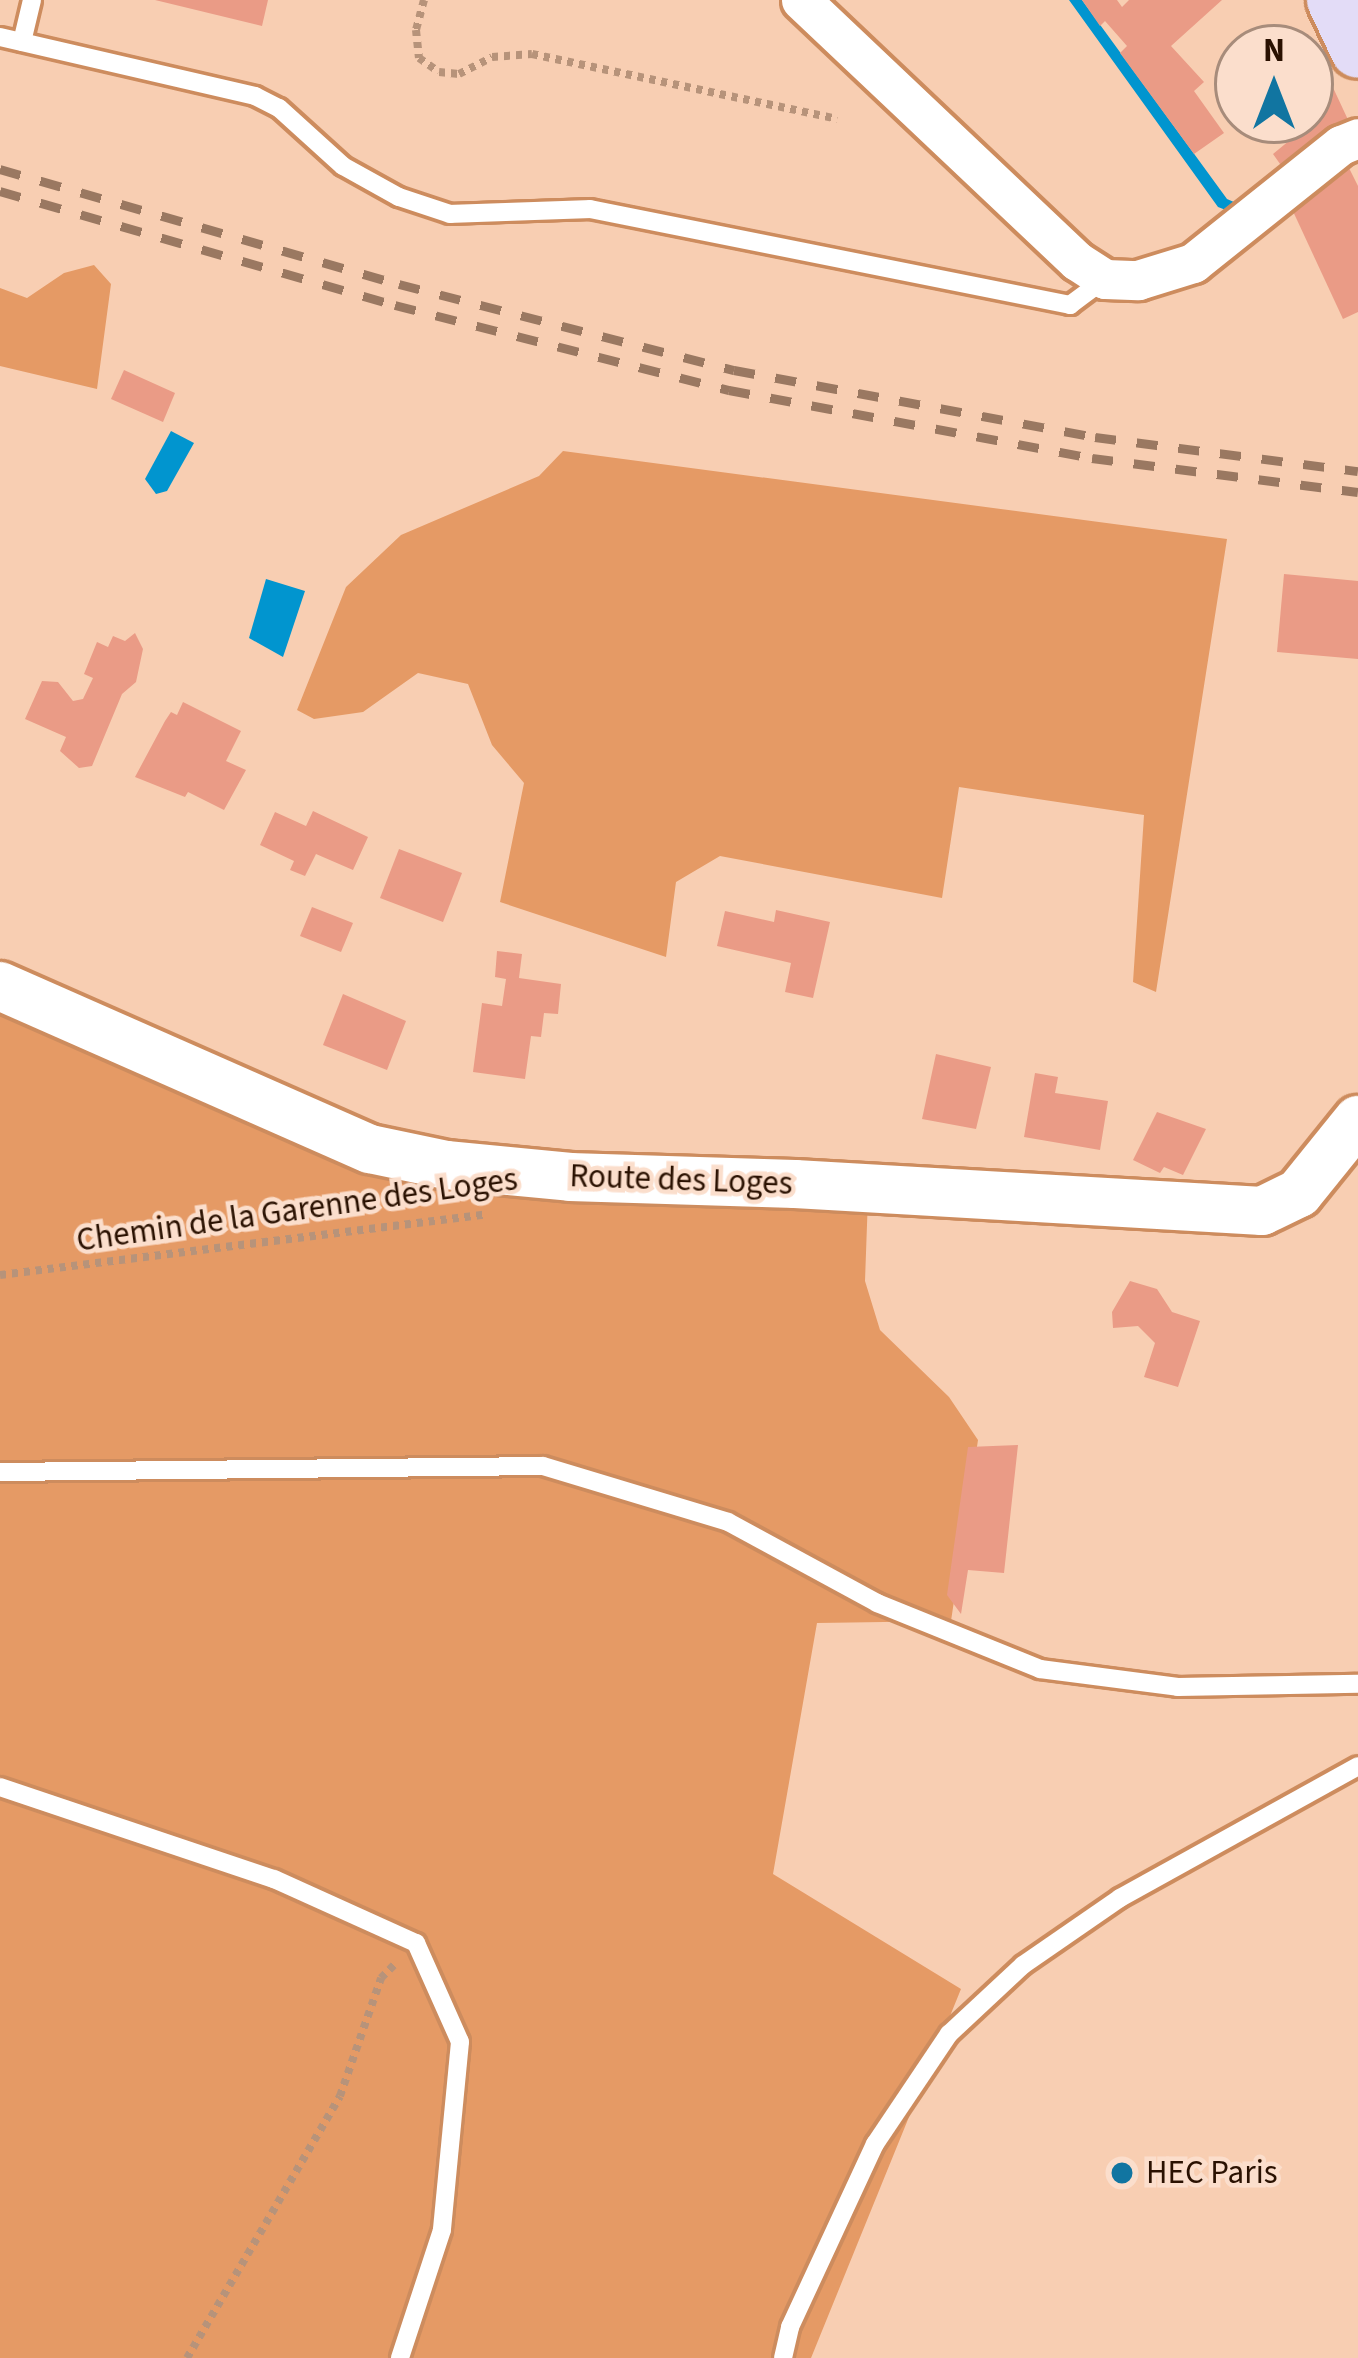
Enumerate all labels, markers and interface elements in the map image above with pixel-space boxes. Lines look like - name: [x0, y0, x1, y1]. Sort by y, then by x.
- north arrow: [1214, 24, 1334, 144]
- text: N: [1263, 27, 1285, 74]
- street label: Route des Loges: [569, 1156, 793, 1204]
- street label: Chemin de la Garenne des Loges: [74, 1159, 520, 1261]
- place label: HEC Paris: [1146, 2153, 1278, 2193]
- marker: HEC Paris: [1109, 2160, 1135, 2186]

